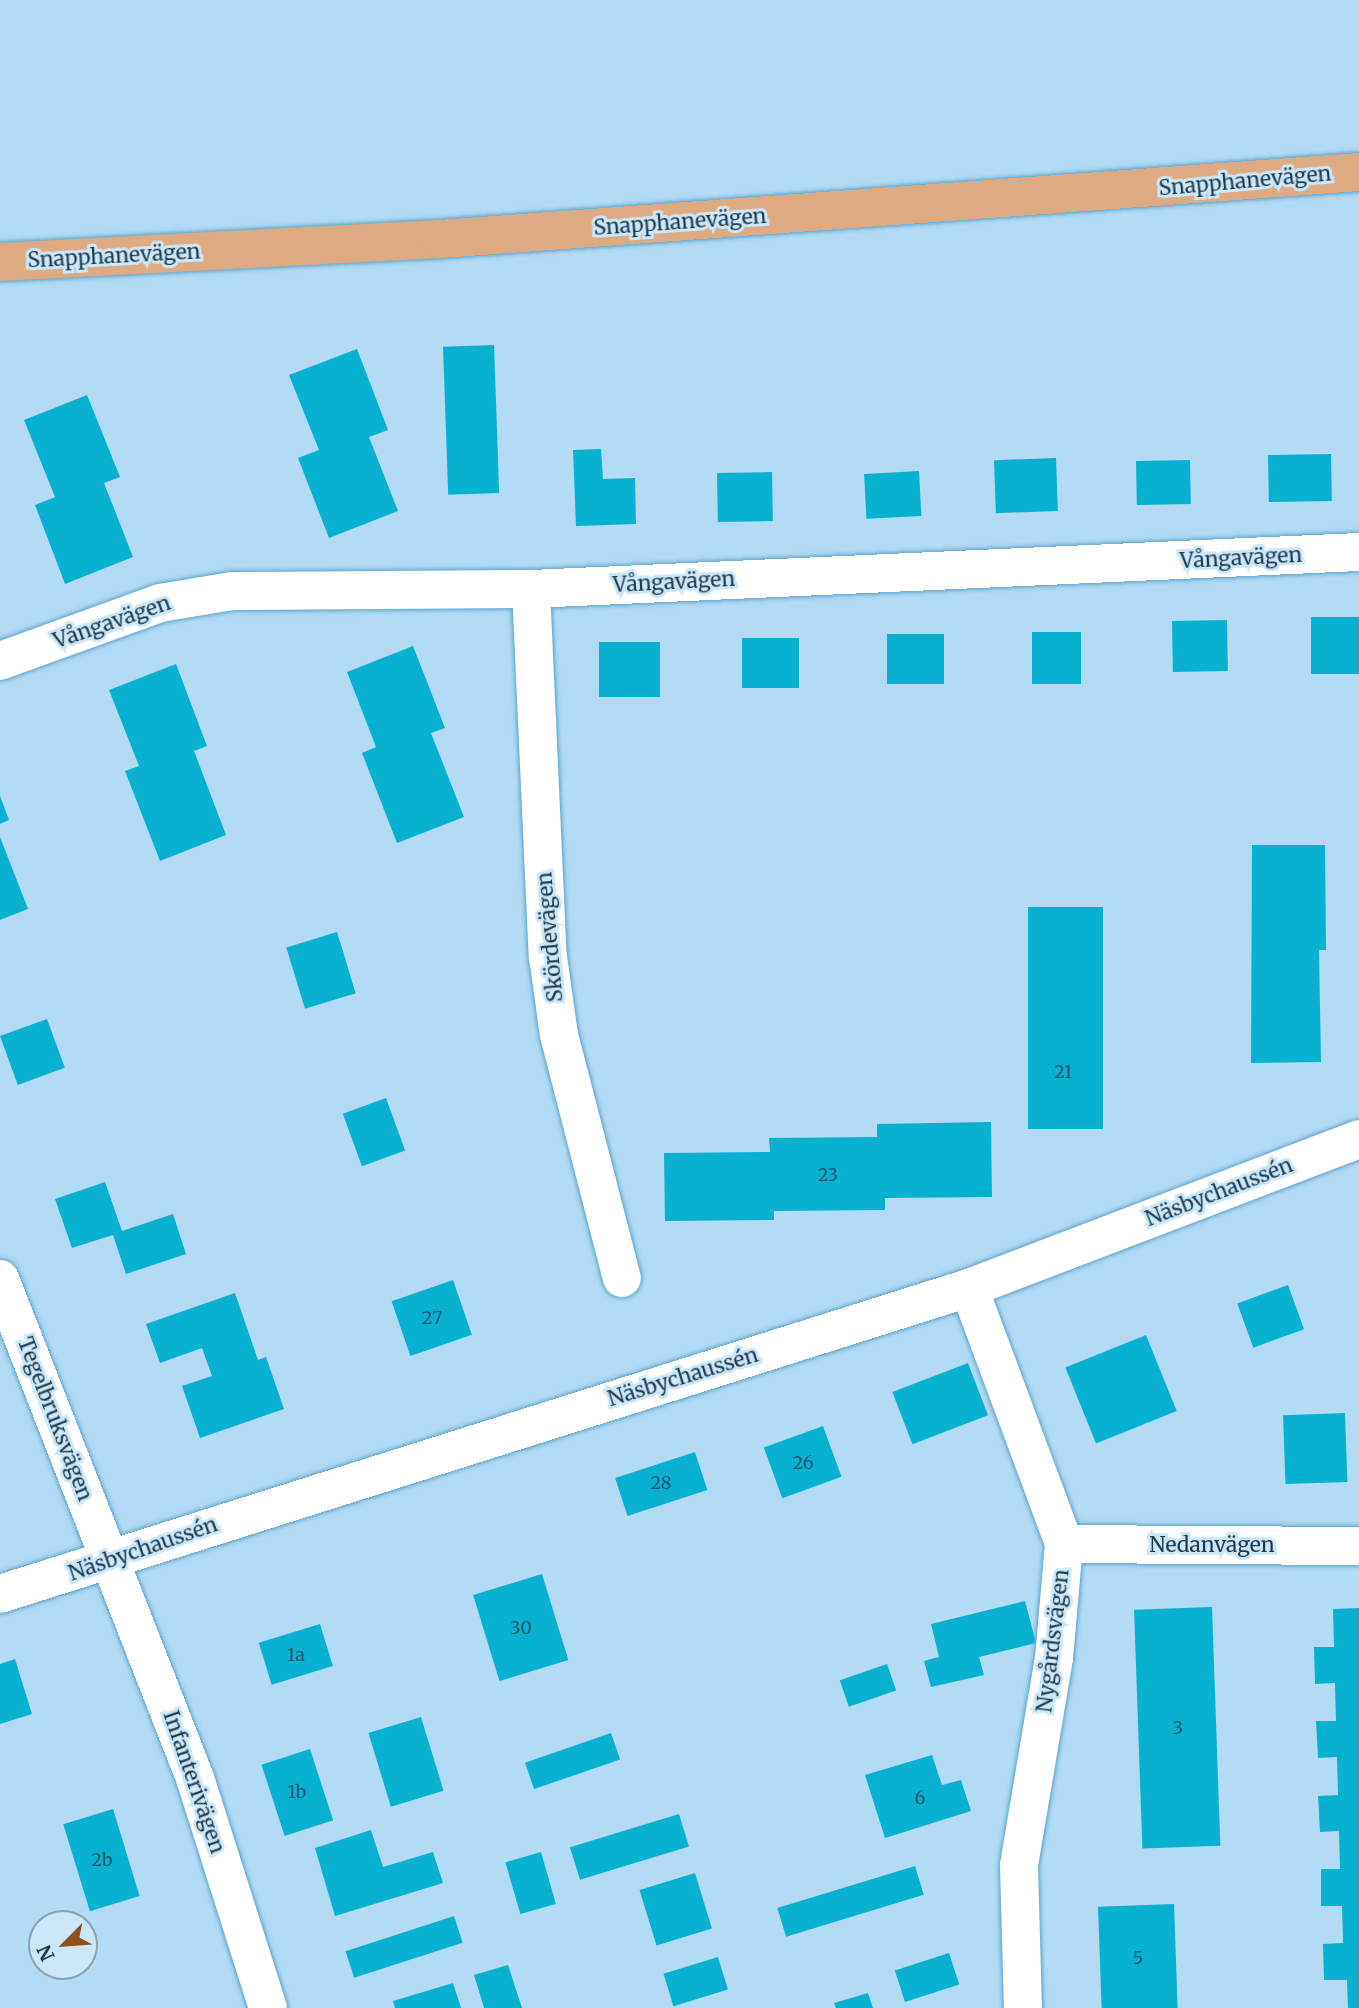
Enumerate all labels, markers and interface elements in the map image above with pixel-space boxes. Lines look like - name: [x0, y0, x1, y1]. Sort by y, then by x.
- street label: Snapphanevägen: [1158, 161, 1332, 201]
- street label: Snapphanevägen: [593, 203, 767, 241]
- street label: Snapphanevägen: [27, 239, 201, 273]
- street label: Vångavägen: [1179, 542, 1303, 574]
- street label: Vångavägen: [612, 566, 736, 598]
- street label: Vångavägen: [50, 590, 174, 654]
- street label: Skördevägen: [532, 871, 568, 1003]
- house number: 21: [1054, 1061, 1072, 1083]
- street label: Näsbychaussén: [1142, 1152, 1296, 1232]
- house number: 23: [818, 1164, 838, 1186]
- house number: 27: [422, 1307, 442, 1329]
- street label: Tegelbruksvägen: [12, 1333, 98, 1505]
- street label: Näsbychaussén: [605, 1342, 761, 1412]
- house number: 26: [792, 1452, 814, 1474]
- house number: 28: [650, 1472, 672, 1494]
- street label: Näsbychaussén: [65, 1512, 221, 1586]
- street label: Nedanvägen: [1149, 1532, 1275, 1558]
- street label: Nygårdsvägen: [1032, 1568, 1074, 1714]
- house number: 30: [510, 1617, 532, 1639]
- house number: 1a: [287, 1644, 305, 1666]
- street label: Infanterivägen: [158, 1707, 230, 1857]
- house number: 3: [1173, 1717, 1183, 1739]
- house number: 1b: [288, 1781, 306, 1803]
- house number: 6: [915, 1787, 925, 1809]
- house number: 2b: [91, 1849, 113, 1871]
- north arrow: [28, 1910, 98, 1980]
- text: N: [32, 1941, 60, 1965]
- house number: 5: [1133, 1947, 1143, 1969]

